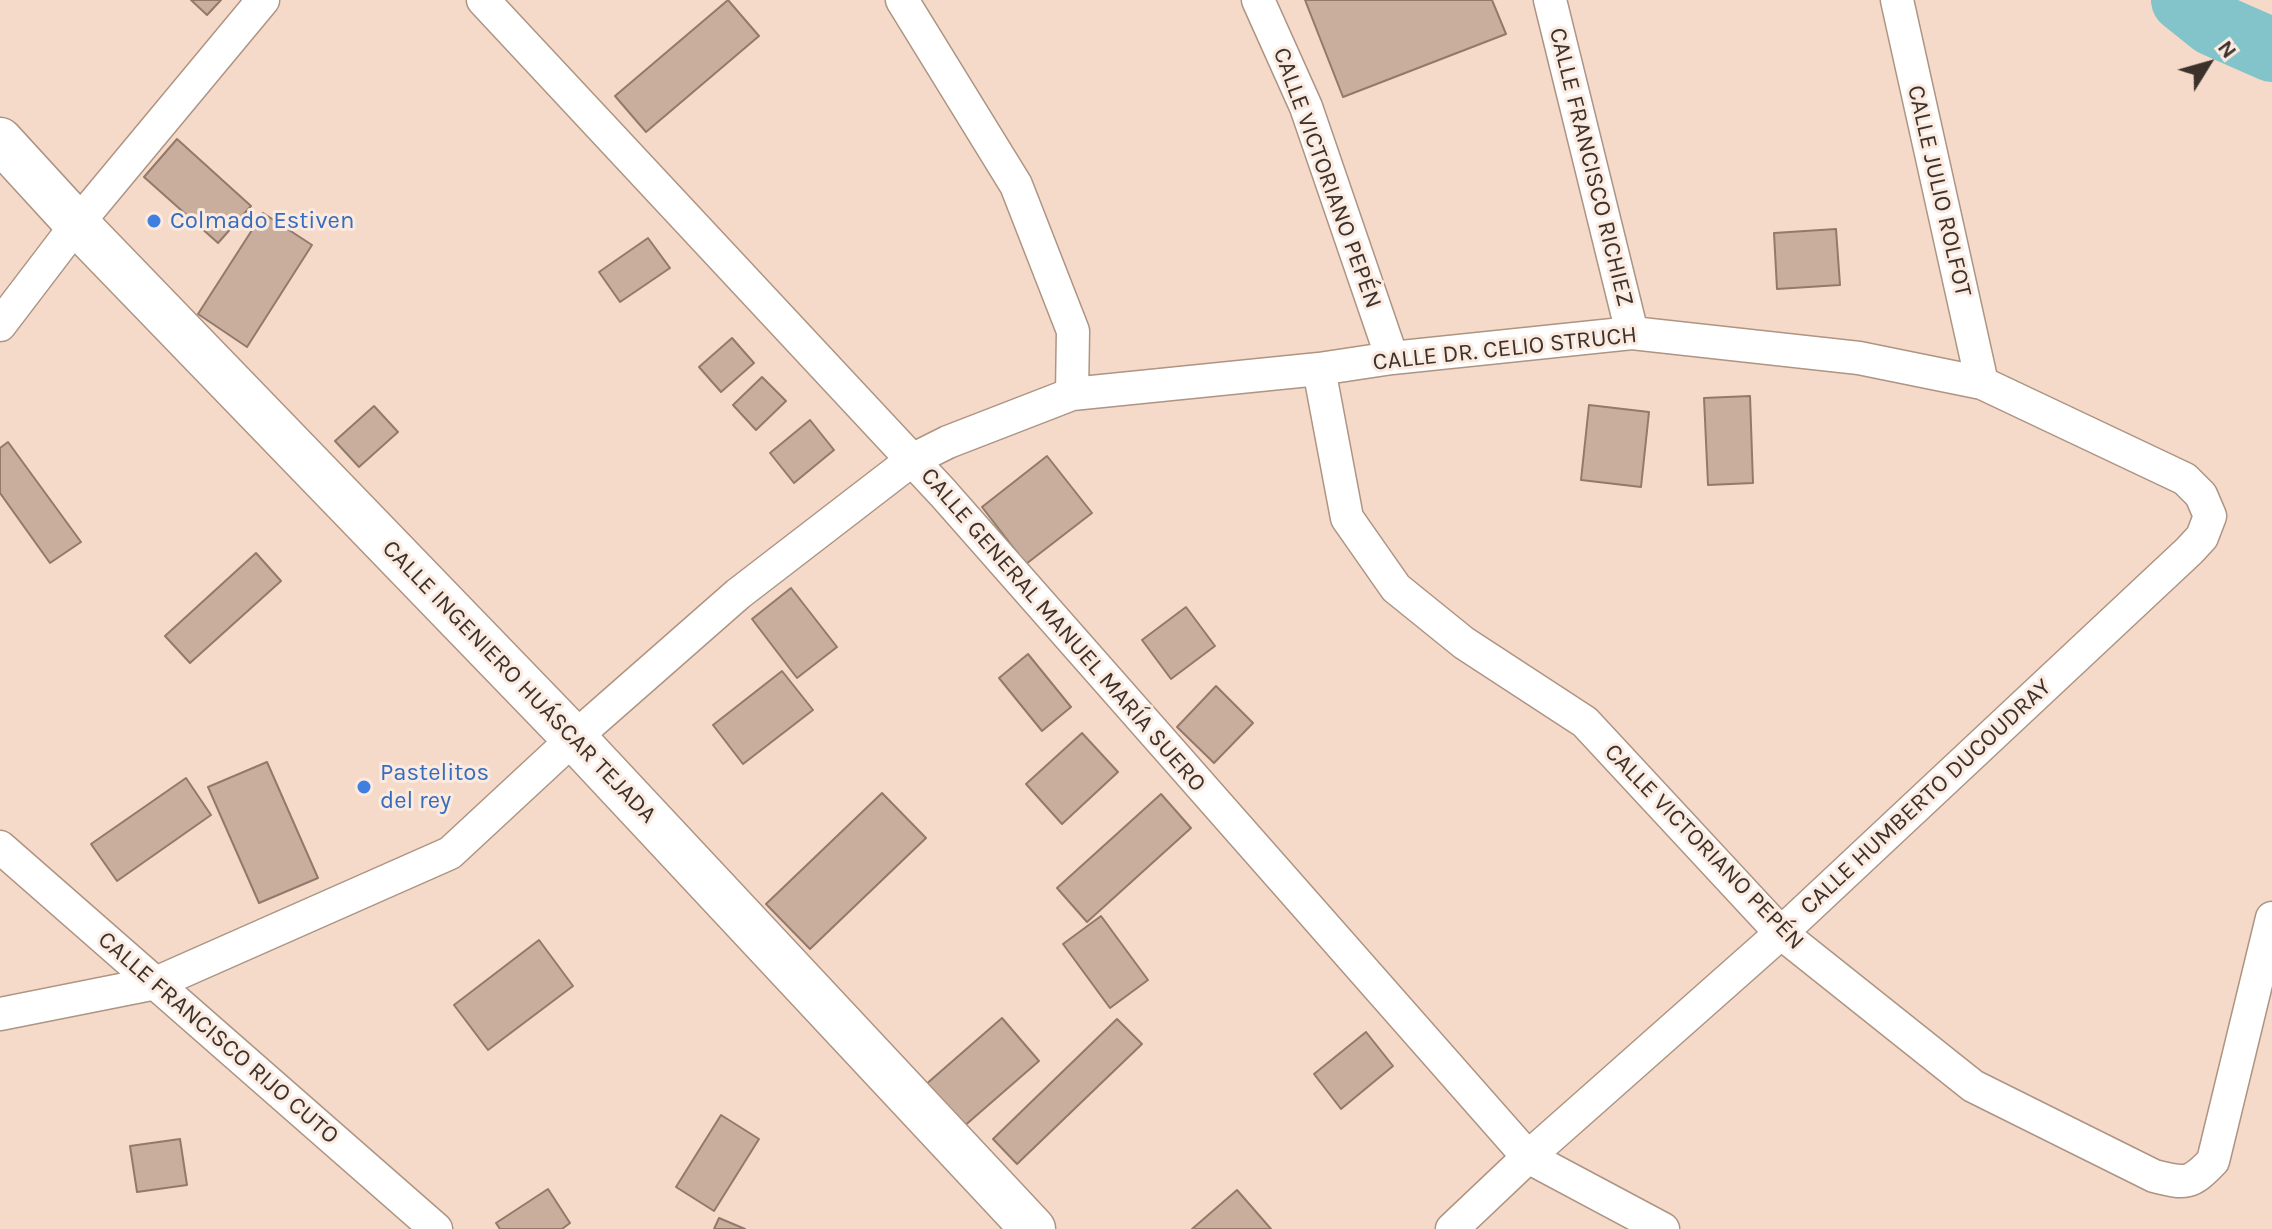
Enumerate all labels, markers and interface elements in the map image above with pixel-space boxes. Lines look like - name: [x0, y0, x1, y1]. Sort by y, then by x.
- north arrow: [2168, 24, 2248, 104]
- street label: CALLE FRANCISCO RICHIEZ: [1542, 25, 1640, 309]
- text: N: [2212, 35, 2242, 64]
- street label: CALLE VICTORIANO PEPÉN: [1266, 44, 1388, 312]
- street label: CALLE JULIO ROLFOT: [1901, 82, 1977, 300]
- place label: Colmado Estiven: [170, 207, 354, 235]
- marker: Colmado Estiven: [145, 212, 163, 230]
- street label: CALLE DR. CELIO STRUCH: [1371, 321, 1639, 377]
- street label: CALLE GENERAL MANUEL MARÍA SUERO: [914, 462, 1212, 798]
- street label: CALLE INGENIERO HUÁSCAR TEJADA: [376, 535, 662, 829]
- street label: CALLE HUMBERTO DUCOUDRAY: [1795, 673, 2057, 921]
- street label: CALLE VICTORIANO PEPÉN: [1598, 738, 1810, 956]
- place label: Pastelitos del rey: [380, 759, 489, 815]
- marker: Pastelitos del rey: [355, 778, 373, 796]
- street label: CALLE FRANCISCO RIJO CUTO: [92, 926, 344, 1150]

